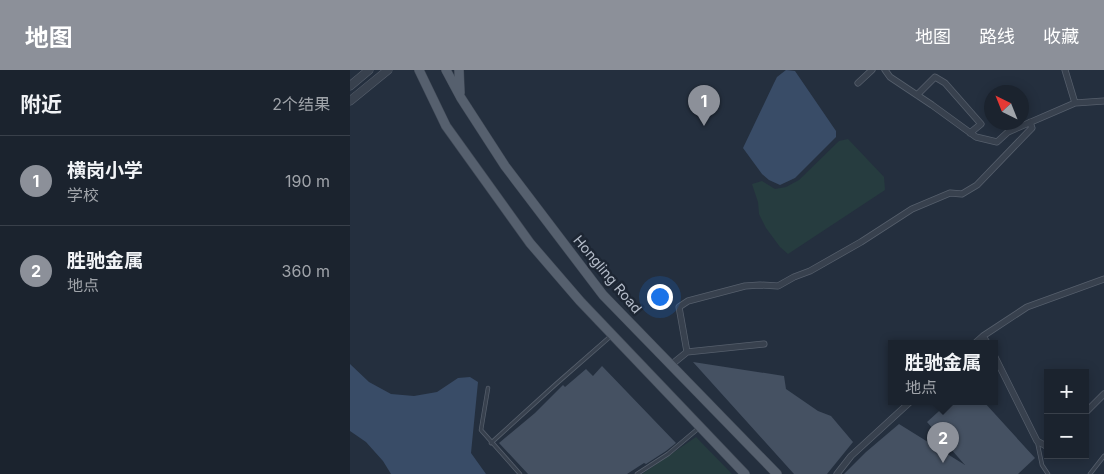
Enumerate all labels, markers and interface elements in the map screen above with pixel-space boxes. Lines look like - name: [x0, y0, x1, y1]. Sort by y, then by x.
- text: 地图: [25, 23, 73, 52]
- text: 地图: [915, 26, 951, 47]
- text: 路线: [979, 26, 1015, 47]
- text: 收藏: [1043, 26, 1079, 47]
- pin: 1: [688, 85, 720, 126]
- north arrow: [984, 85, 1029, 130]
- text: 附近: [20, 92, 62, 117]
- text: 2个结果: [272, 94, 330, 114]
- text: 横岗小学: [67, 159, 143, 182]
- text: 1: [33, 171, 39, 191]
- text: 190 m: [285, 171, 330, 191]
- text: 学校: [67, 185, 99, 205]
- street label: Hongling Road: [570, 231, 646, 317]
- text: 胜驰金属: [67, 249, 143, 272]
- text: 2: [31, 261, 41, 281]
- text: 360 m: [282, 261, 330, 281]
- text: 地点: [67, 275, 99, 295]
- your location: [647, 284, 673, 310]
- popup: [888, 340, 998, 405]
- text: 胜驰金属: [905, 351, 981, 374]
- map controls: [1044, 369, 1089, 459]
- button: +: [1044, 369, 1089, 414]
- text: 地点: [905, 377, 937, 397]
- button: −: [1044, 414, 1089, 459]
- pin: 2: [927, 422, 959, 463]

